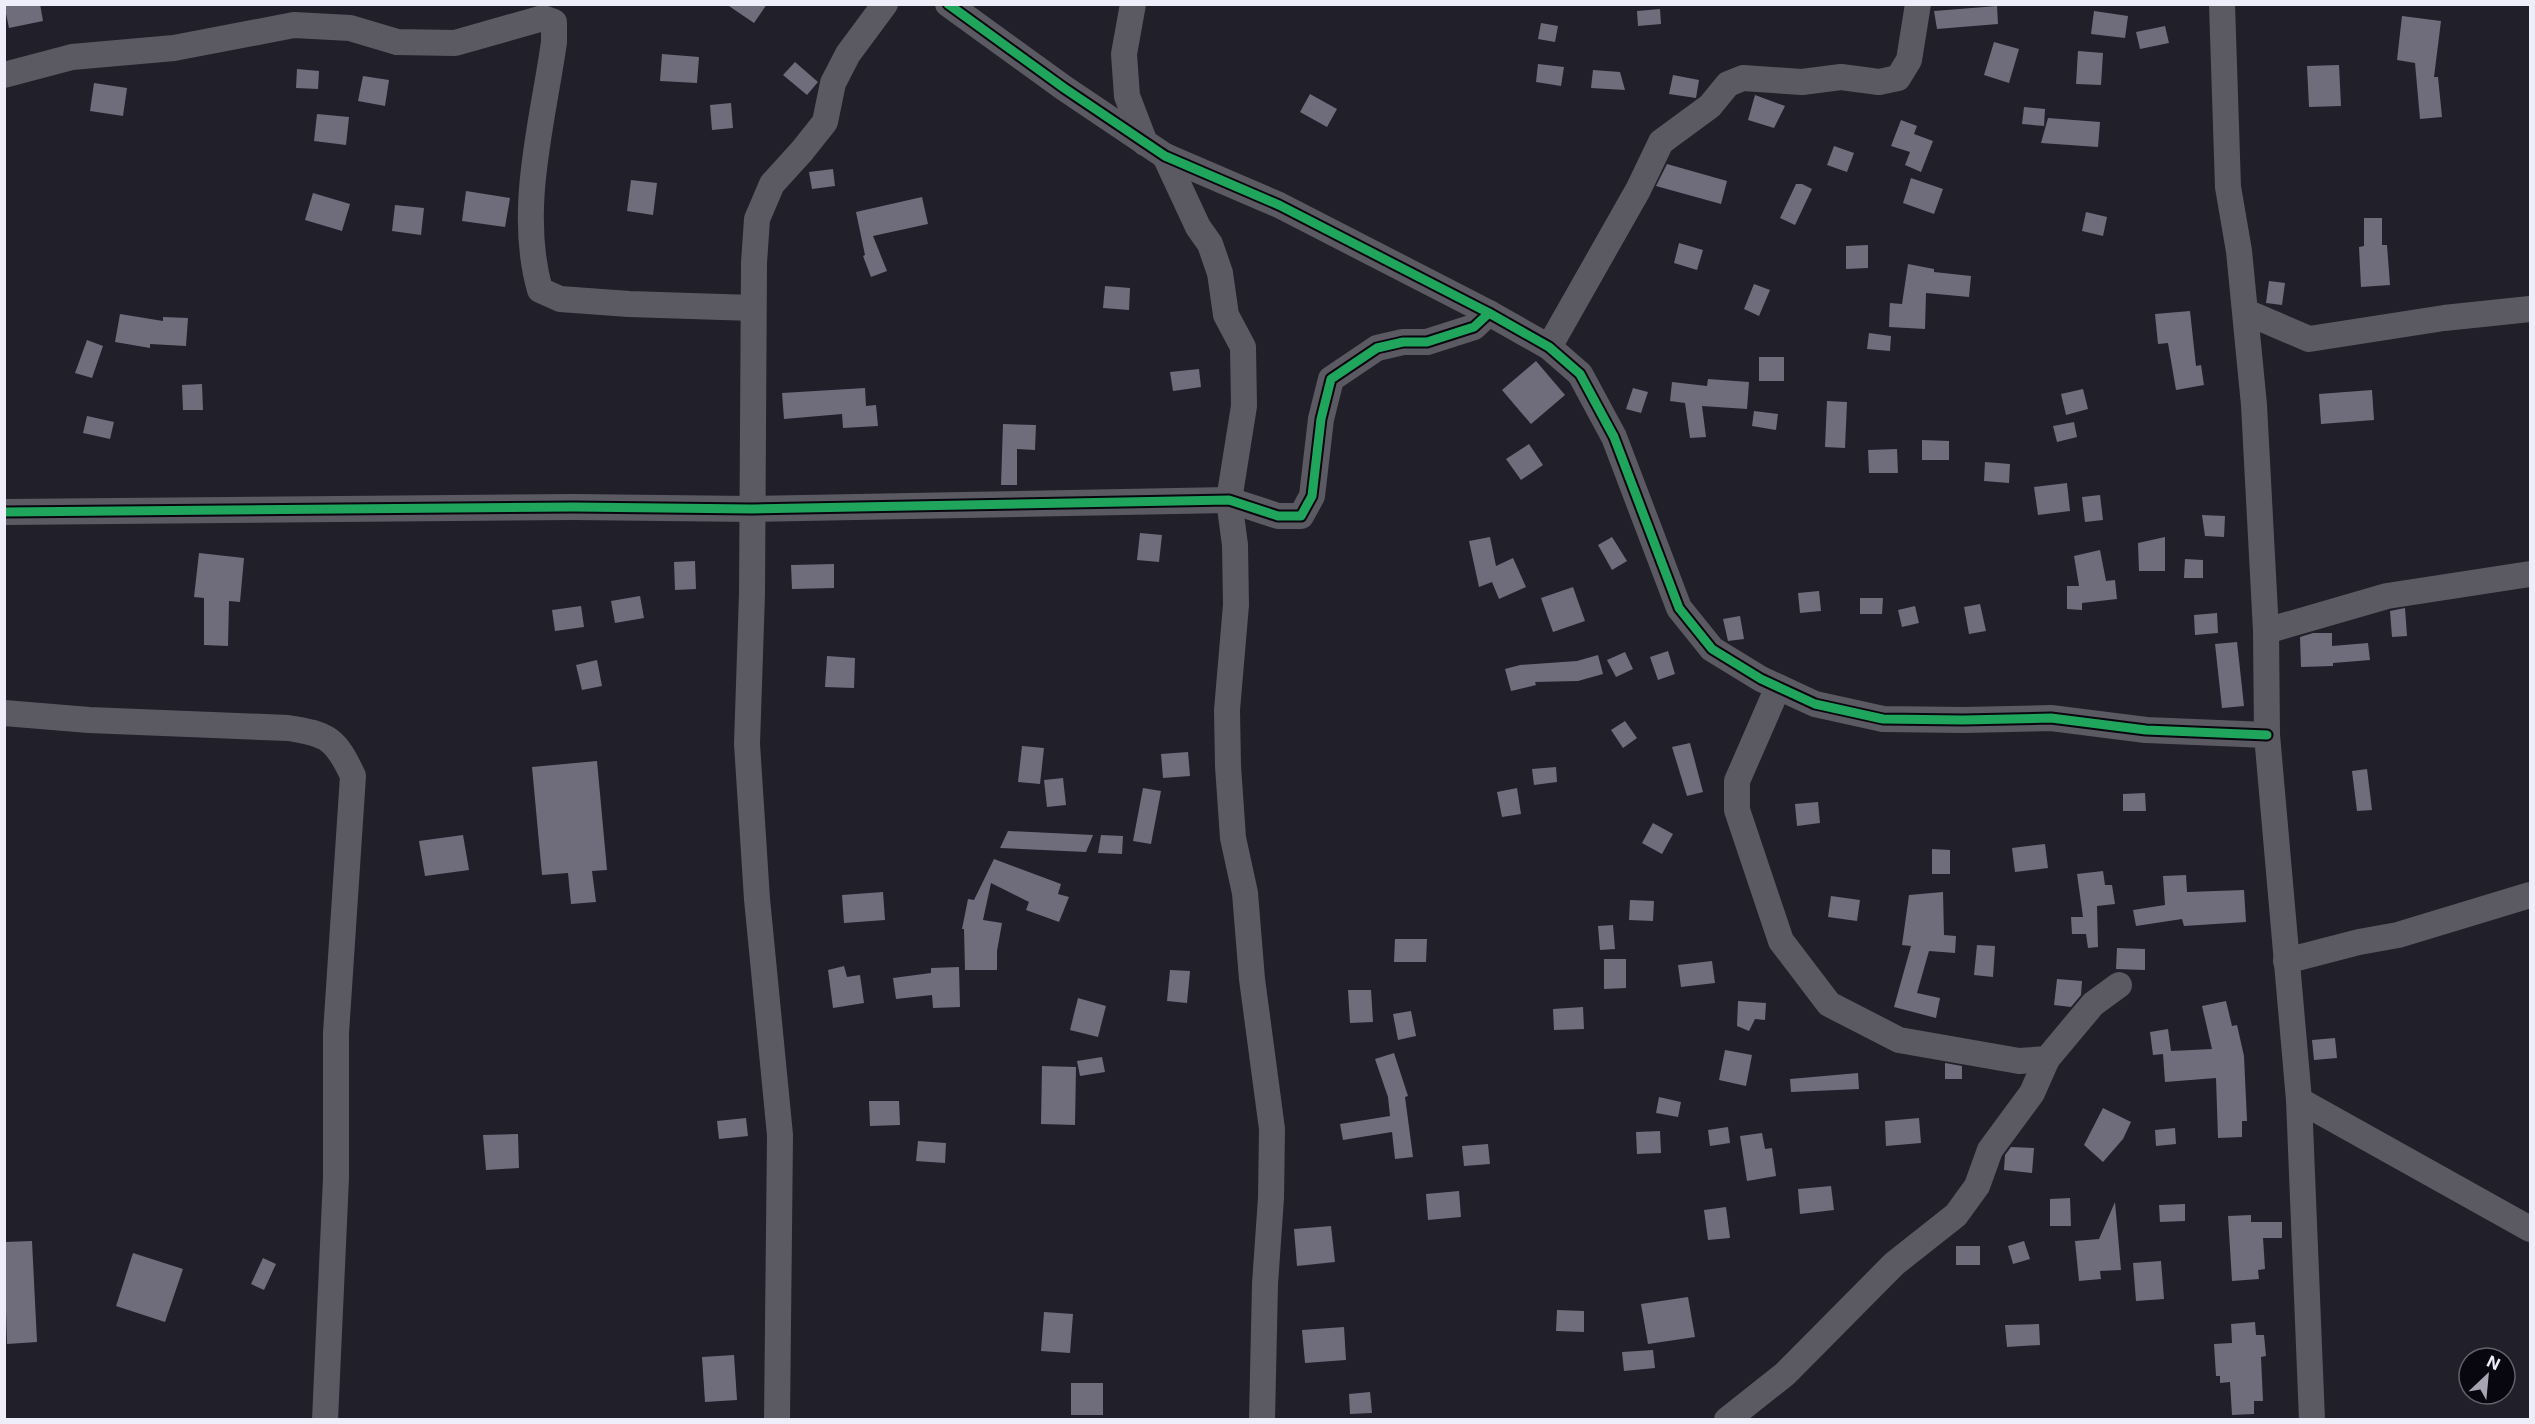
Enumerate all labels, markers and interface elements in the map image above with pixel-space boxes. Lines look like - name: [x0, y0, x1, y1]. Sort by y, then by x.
- north arrow: [2457, 1346, 2517, 1406]
- text: N: [2484, 1351, 2503, 1374]

